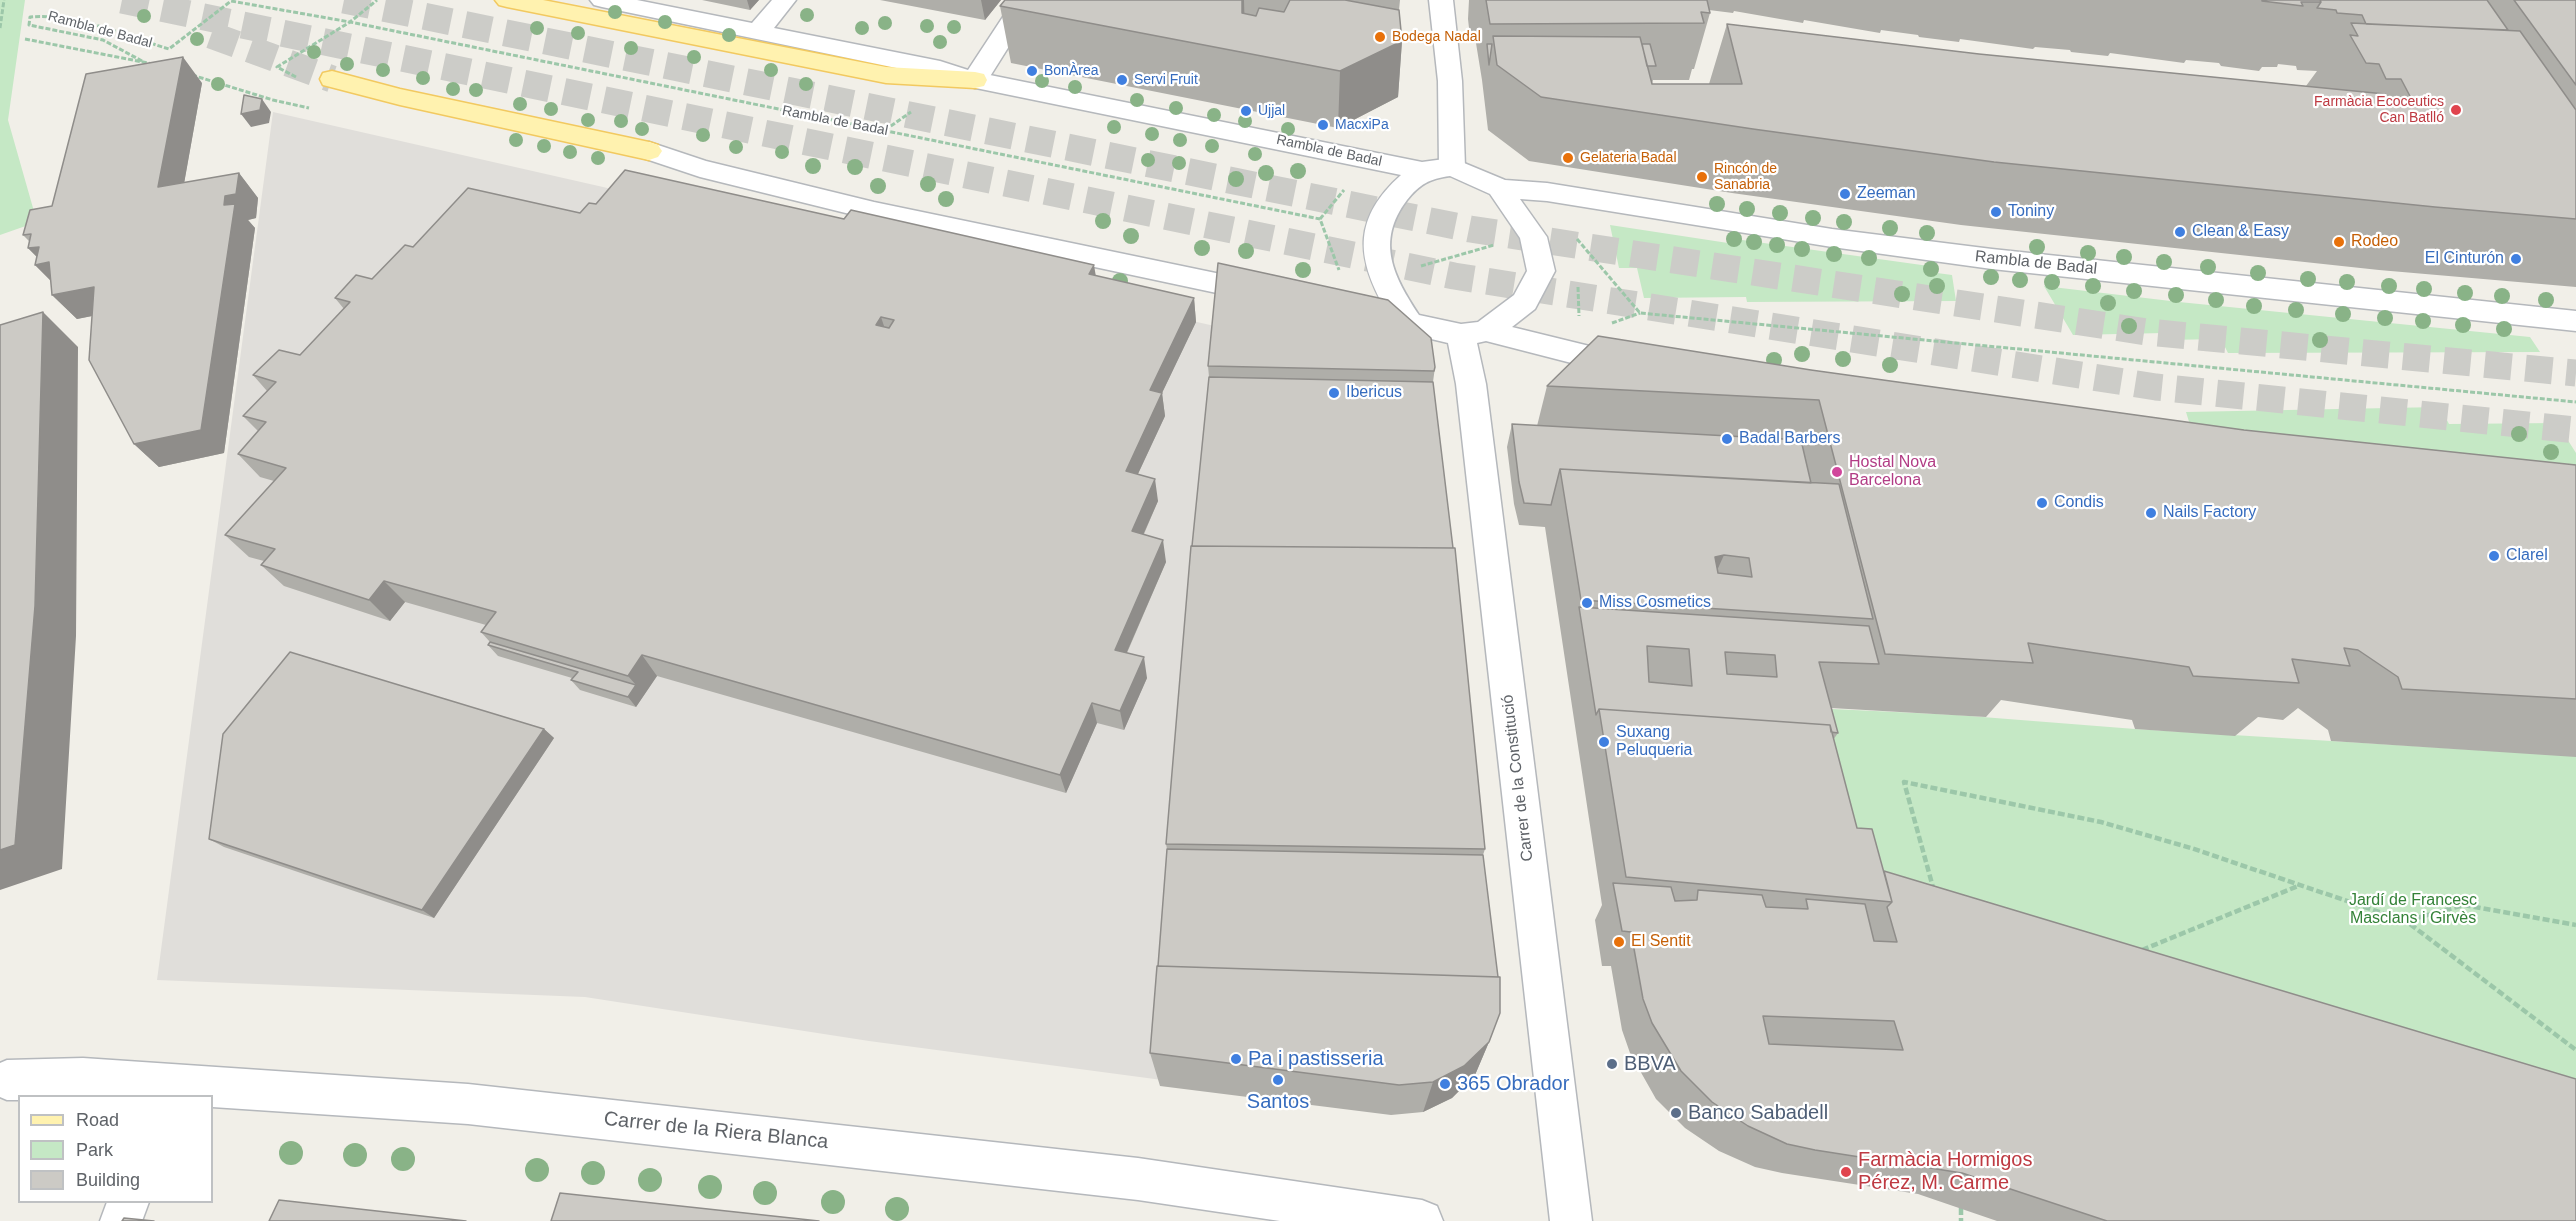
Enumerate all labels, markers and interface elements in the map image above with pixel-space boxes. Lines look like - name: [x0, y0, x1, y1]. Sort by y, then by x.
- street label: Rambla de Badal: [46, 8, 154, 52]
- place label: Bodega Nadal: [1392, 29, 1481, 45]
- marker: Bodega Nadal: [1373, 30, 1387, 44]
- place label: BonÀrea: [1044, 63, 1098, 79]
- marker: BonÀrea: [1025, 64, 1039, 78]
- place label: Servi Fruit: [1134, 72, 1198, 88]
- marker: Servi Fruit: [1115, 73, 1129, 87]
- place label: Farmàcia Ecoceutics Can Batlló: [2314, 94, 2444, 126]
- street label: Rambla de Badal: [781, 103, 889, 139]
- place label: Ujjal: [1258, 103, 1285, 119]
- marker: Farmàcia Ecoceutics Can Batlló: [2449, 103, 2463, 117]
- marker: Ujjal: [1239, 104, 1253, 118]
- place label: MacxiPa: [1335, 117, 1389, 133]
- marker: MacxiPa: [1316, 118, 1330, 132]
- street label: Rambla de Badal: [1275, 132, 1383, 170]
- place label: Gelateria Badal: [1580, 150, 1677, 166]
- marker: Gelateria Badal: [1561, 151, 1575, 165]
- place label: Rincón de Sanabria: [1714, 161, 1777, 194]
- marker: Rincón de Sanabria: [1695, 170, 1709, 184]
- place label: Zeeman: [1857, 184, 1916, 204]
- marker: Zeeman: [1838, 187, 1852, 201]
- place label: Toniny: [2008, 202, 2054, 222]
- marker: Toniny: [1989, 205, 2003, 219]
- place label: Clean & Easy: [2192, 222, 2289, 242]
- marker: Clean & Easy: [2173, 225, 2187, 239]
- place label: Rodeo: [2351, 232, 2398, 252]
- marker: Rodeo: [2332, 235, 2346, 249]
- street label: Rambla de Badal: [1974, 247, 2098, 279]
- place label: El Cinturón: [2425, 249, 2504, 269]
- marker: El Cinturón: [2509, 252, 2523, 266]
- place label: Ibericus: [1346, 383, 1402, 403]
- marker: Ibericus: [1327, 386, 1341, 400]
- place label: Badal Barbers: [1739, 429, 1840, 449]
- marker: Badal Barbers: [1720, 432, 1734, 446]
- place label: Hostal Nova Barcelona: [1849, 453, 1936, 491]
- marker: Hostal Nova Barcelona: [1830, 465, 1844, 479]
- place label: Condis: [2054, 493, 2104, 513]
- marker: Condis: [2035, 496, 2049, 510]
- place label: Nails Factory: [2163, 503, 2256, 523]
- marker: Nails Factory: [2144, 506, 2158, 520]
- place label: Clarel: [2506, 546, 2548, 566]
- marker: Clarel: [2487, 549, 2501, 563]
- place label: Miss Cosmetics: [1599, 593, 1711, 613]
- marker: Miss Cosmetics: [1580, 596, 1594, 610]
- street label: Carrer de la Constitució: [1498, 693, 1538, 863]
- place label: Suxang Peluqueria: [1616, 723, 1692, 761]
- marker: Suxang Peluqueria: [1597, 735, 1611, 749]
- park label: Jardí de Francesc Masclans i Girvès: [2349, 891, 2477, 929]
- place label: El Sentit: [1631, 932, 1691, 952]
- marker: El Sentit: [1612, 935, 1626, 949]
- place label: Pa i pastisseria: [1248, 1047, 1384, 1071]
- marker: Pa i pastisseria: [1229, 1052, 1243, 1066]
- place label: BBVA: [1624, 1052, 1676, 1076]
- marker: BBVA: [1605, 1057, 1619, 1071]
- place label: 365 Obrador: [1457, 1072, 1569, 1096]
- marker: Santos: [1271, 1073, 1285, 1087]
- marker: 365 Obrador: [1438, 1077, 1452, 1091]
- place label: Santos: [1247, 1090, 1309, 1114]
- legend: [18, 1095, 213, 1203]
- place label: Banco Sabadell: [1688, 1101, 1828, 1125]
- marker: Banco Sabadell: [1669, 1106, 1683, 1120]
- street label: Carrer de la Riera Blanca: [603, 1107, 829, 1155]
- text: Road: [76, 1110, 119, 1130]
- text: Park: [76, 1140, 113, 1160]
- place label: Farmàcia Hormigos Pérez, M. Carme: [1858, 1148, 2032, 1195]
- marker: Farmàcia Hormigos Pérez, M. Carme: [1839, 1165, 1853, 1179]
- text: Building: [76, 1170, 140, 1190]

